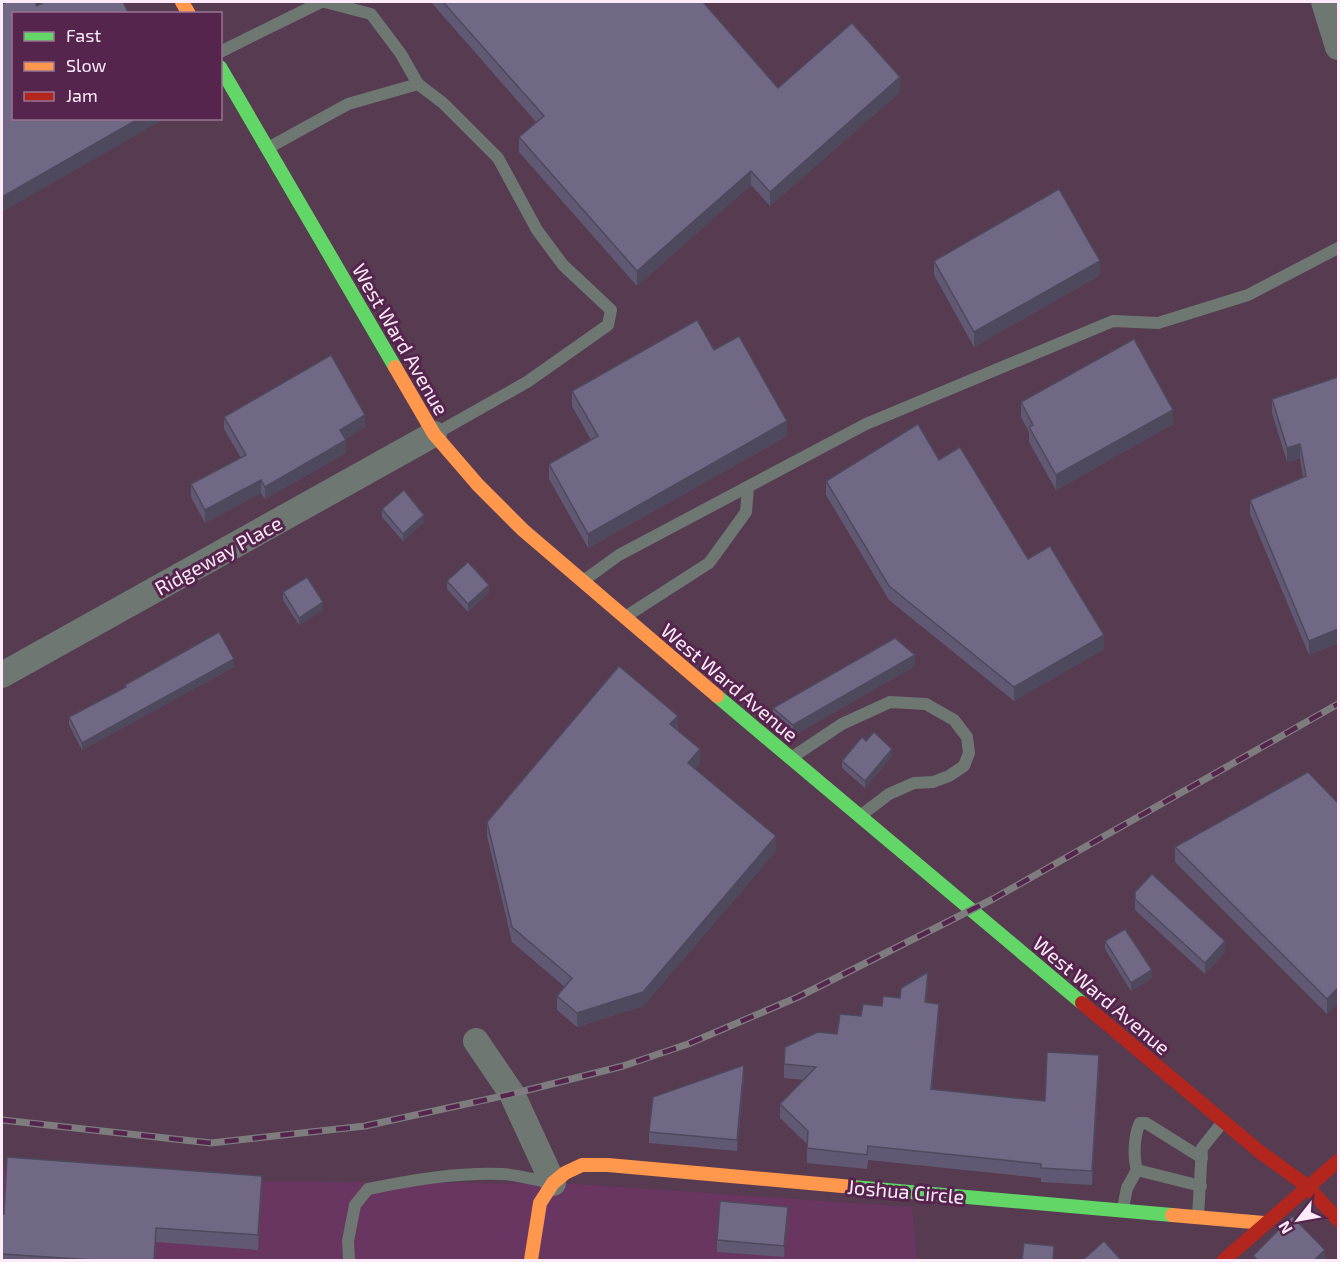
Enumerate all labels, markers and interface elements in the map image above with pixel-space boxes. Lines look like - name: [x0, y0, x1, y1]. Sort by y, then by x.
- legend: [12, 12, 222, 120]
- text: Fast: [66, 24, 101, 46]
- text: Slow: [66, 54, 107, 76]
- text: Jam: [66, 84, 98, 106]
- street label: West Ward Avenue: [348, 259, 454, 419]
- street label: Ridgeway Place: [150, 510, 286, 600]
- street label: West Ward Avenue: [657, 618, 803, 746]
- street label: West Ward Avenue: [1029, 931, 1175, 1059]
- street label: Joshua Circle: [846, 1174, 966, 1208]
- north arrow: [1268, 1190, 1328, 1250]
- text: N: [1274, 1218, 1296, 1238]

